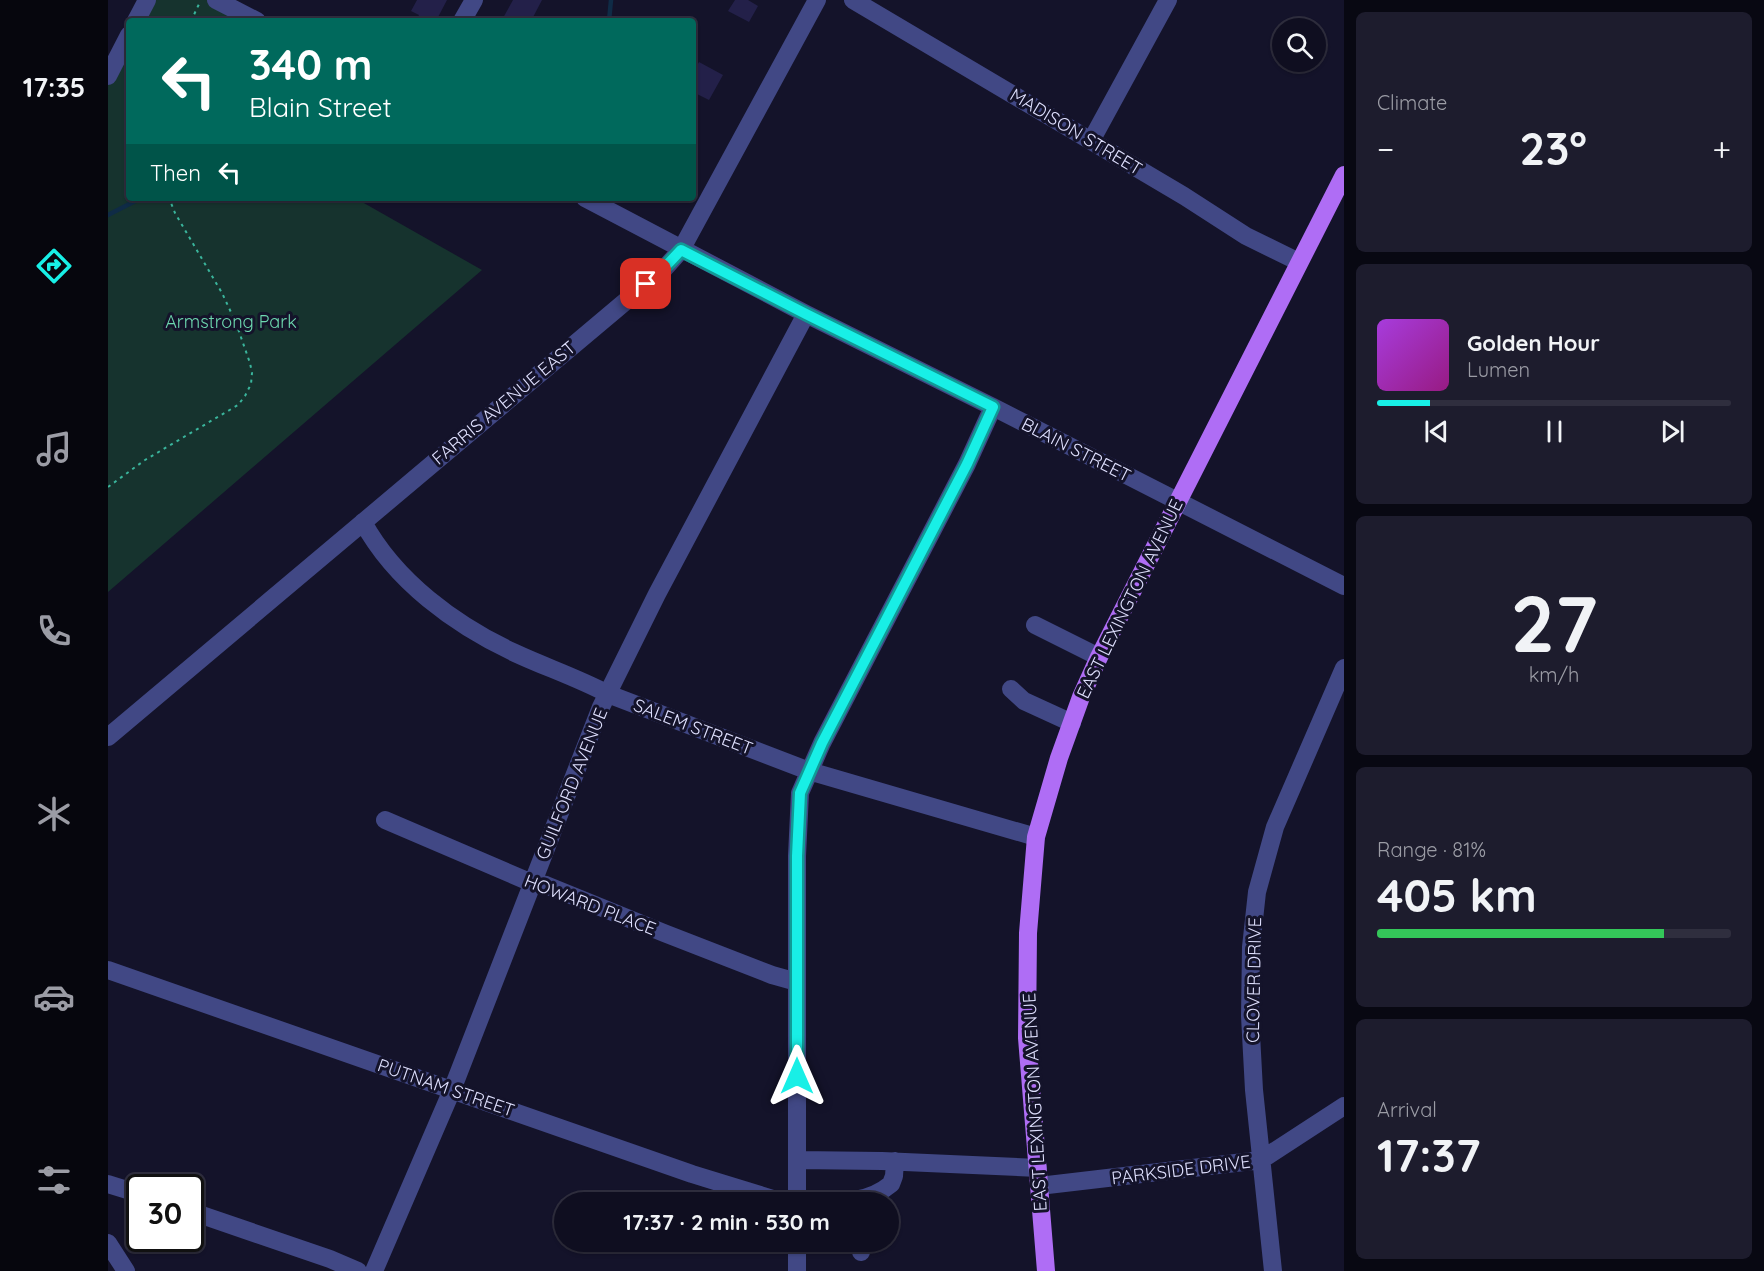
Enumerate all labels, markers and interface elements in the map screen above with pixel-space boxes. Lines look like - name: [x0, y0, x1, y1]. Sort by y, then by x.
- map controls: [1272, 18, 1326, 72]
- button: search: [1272, 18, 1326, 72]
- text: 340 m: [249, 38, 373, 91]
- icon: left: [150, 42, 228, 120]
- text: 17:35: [23, 70, 85, 104]
- street label: MADISON STREET: [1006, 83, 1147, 180]
- text: Blain Street: [249, 90, 392, 124]
- text: Climate: [1377, 90, 1447, 115]
- text: 23°: [1520, 120, 1587, 176]
- text: −: [1377, 128, 1394, 169]
- text: +: [1712, 128, 1731, 169]
- icon: left: [213, 156, 246, 189]
- text: Then: [150, 159, 201, 187]
- icon: directions: [33, 245, 75, 287]
- pin: [620, 258, 671, 309]
- icon: arrive: [629, 267, 662, 300]
- park label: Armstrong Park: [165, 310, 297, 333]
- text: Golden Hour: [1467, 329, 1600, 357]
- street label: FARRIS AVENUE EAST: [427, 336, 581, 470]
- text: Lumen: [1467, 357, 1530, 382]
- street label: BLAIN STREET: [1018, 412, 1135, 487]
- icon: previous: [1420, 415, 1453, 448]
- icon: pause: [1538, 415, 1571, 448]
- icon: next: [1656, 415, 1689, 448]
- icon: music: [33, 428, 75, 470]
- street label: EAST LEXINGTON AVENUE: [1071, 495, 1188, 702]
- text: 27: [1510, 574, 1598, 672]
- icon: phone: [33, 610, 75, 652]
- text: km/h: [1529, 662, 1579, 687]
- street label: SALEM STREET: [630, 693, 756, 760]
- street label: GUILFORD AVENUE: [531, 705, 612, 863]
- icon: climate: [33, 793, 75, 835]
- text: Range · 81%: [1377, 837, 1486, 862]
- text: 405 km: [1377, 867, 1537, 923]
- street label: HOWARD PLACE: [521, 869, 659, 940]
- street label: CLOVER DRIVE: [1241, 917, 1266, 1043]
- icon: car: [33, 976, 75, 1018]
- street label: EAST LEXINGTON AVENUE: [1017, 992, 1052, 1212]
- position arrow: [765, 1044, 829, 1108]
- street label: PUTNAM STREET: [375, 1053, 518, 1122]
- text: Arrival: [1377, 1097, 1437, 1122]
- text: 17:37: [1377, 1127, 1480, 1183]
- street label: PARKSIDE DRIVE: [1110, 1150, 1252, 1189]
- icon: filters: [33, 1159, 75, 1201]
- speed limit sign: 30: [126, 1174, 204, 1252]
- text: 17:37 · 2 min · 530 m: [623, 1208, 830, 1236]

